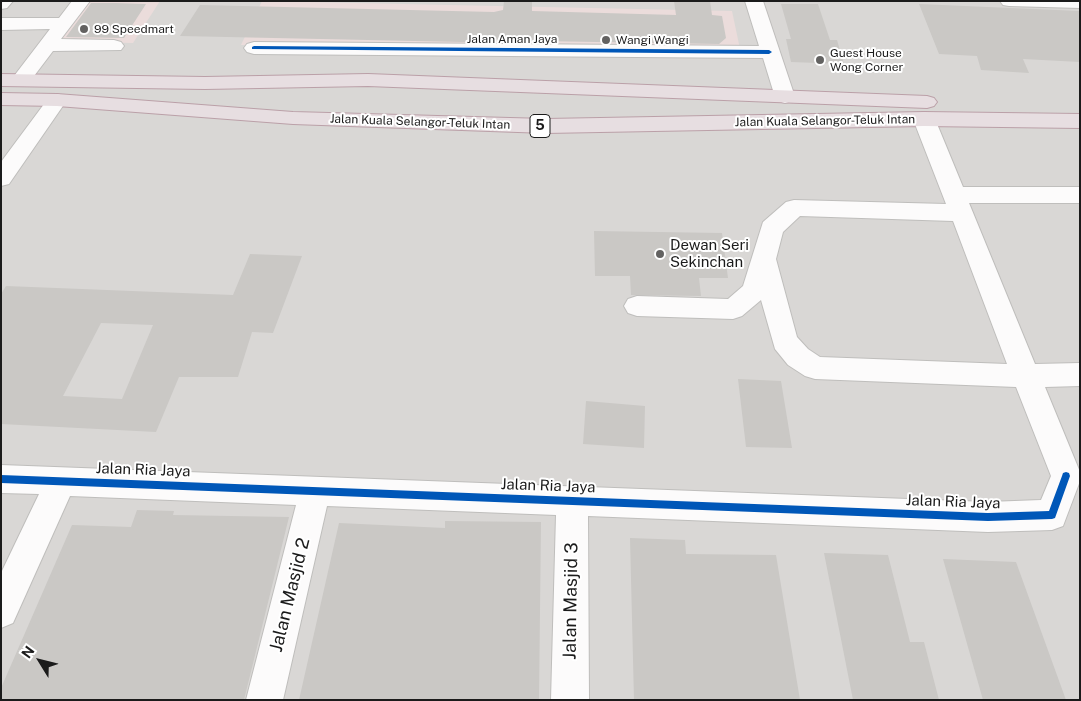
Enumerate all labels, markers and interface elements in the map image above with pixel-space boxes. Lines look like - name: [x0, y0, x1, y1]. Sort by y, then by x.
- place label: 99 Speedmart: [94, 22, 174, 36]
- marker: 99 Speedmart: [78, 23, 90, 35]
- street label: Jalan Aman Jaya: [467, 32, 557, 46]
- place label: Wangi Wangi: [616, 33, 689, 47]
- marker: Wangi Wangi: [600, 34, 612, 46]
- place label: Guest House Wong Corner: [830, 46, 903, 74]
- marker: Guest House Wong Corner: [814, 54, 826, 66]
- street label: Jalan Kuala Selangor-Teluk Intan: [330, 112, 510, 132]
- street label: Jalan Kuala Selangor-Teluk Intan: [735, 112, 915, 130]
- road number: 5: [530, 114, 550, 138]
- place label: Dewan Seri Sekinchan: [670, 236, 749, 271]
- marker: Dewan Seri Sekinchan: [654, 248, 666, 260]
- street label: Jalan Ria Jaya: [95, 459, 191, 481]
- street label: Jalan Ria Jaya: [500, 475, 596, 497]
- street label: Jalan Ria Jaya: [905, 491, 1001, 513]
- street label: Jalan Masjid 2: [265, 536, 315, 654]
- street label: Jalan Masjid 3: [559, 542, 583, 660]
- north arrow: [15, 636, 65, 686]
- text: N: [18, 643, 38, 661]

